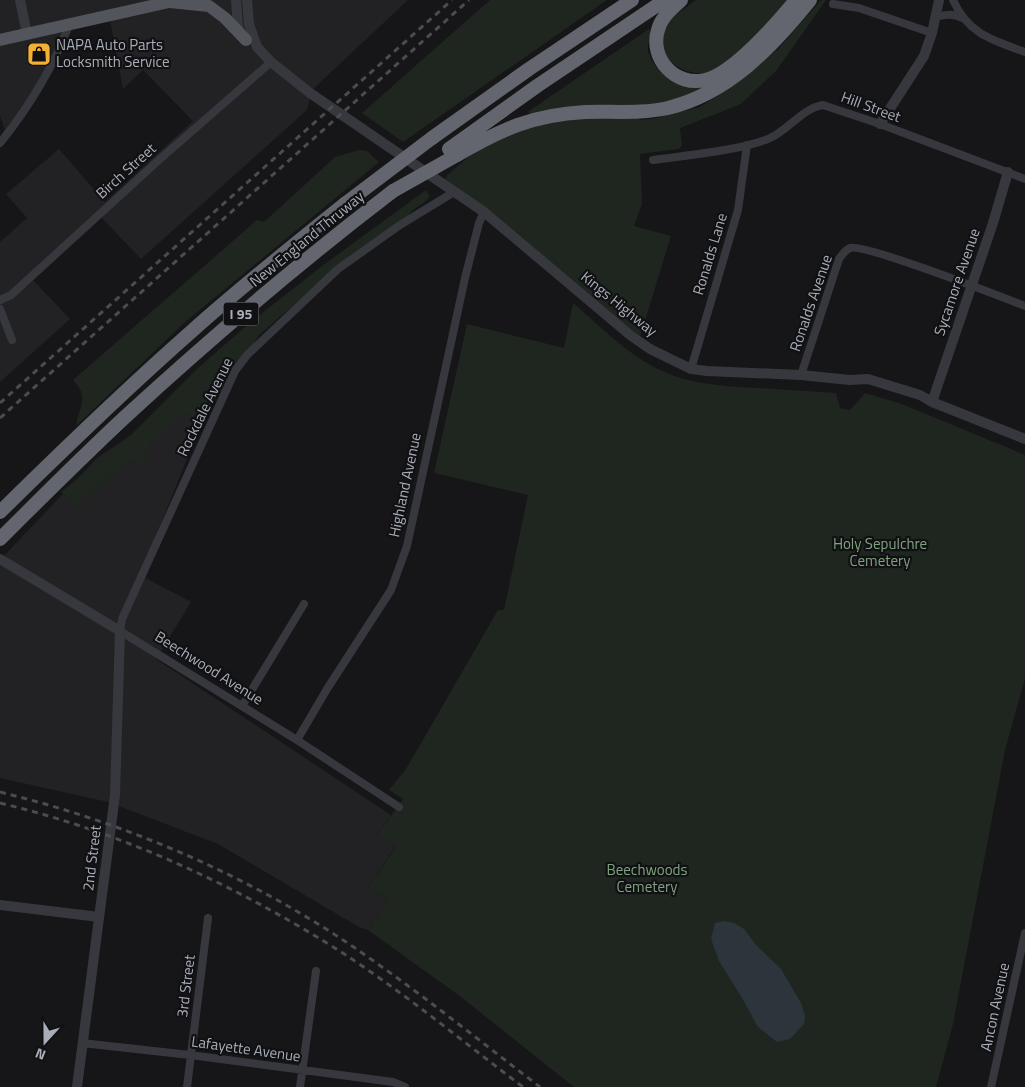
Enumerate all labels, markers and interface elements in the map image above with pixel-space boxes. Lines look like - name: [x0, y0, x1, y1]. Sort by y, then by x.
- place label: NAPA Auto Parts Locksmith Service: [56, 33, 170, 73]
- shop icon: NAPA Auto Parts Locksmith Service: [26, 41, 52, 67]
- street label: Hill Street: [838, 85, 905, 128]
- street label: Birch Street: [90, 137, 161, 204]
- street label: New England Thruway: [244, 185, 369, 292]
- street label: Ronalds Lane: [686, 210, 733, 298]
- street label: Sycamore Avenue: [927, 225, 986, 339]
- street label: Ronalds Avenue: [783, 251, 838, 354]
- street label: Kings Highway: [576, 265, 663, 342]
- road number: I 95: [224, 302, 258, 326]
- street label: Rockdale Avenue: [171, 354, 238, 460]
- street label: Highland Avenue: [382, 430, 427, 539]
- park label: Holy Sepulchre Cemetery: [833, 532, 927, 572]
- street label: Beechwood Avenue: [150, 625, 268, 710]
- street label: 2nd Street: [76, 823, 107, 892]
- park label: Beechwoods Cemetery: [606, 858, 688, 898]
- street label: 3rd Street: [170, 952, 201, 1019]
- street label: Ancon Avenue: [974, 961, 1015, 1053]
- north arrow: [20, 1017, 70, 1067]
- street label: Lafayette Avenue: [190, 1029, 302, 1068]
- text: N: [32, 1043, 48, 1066]

